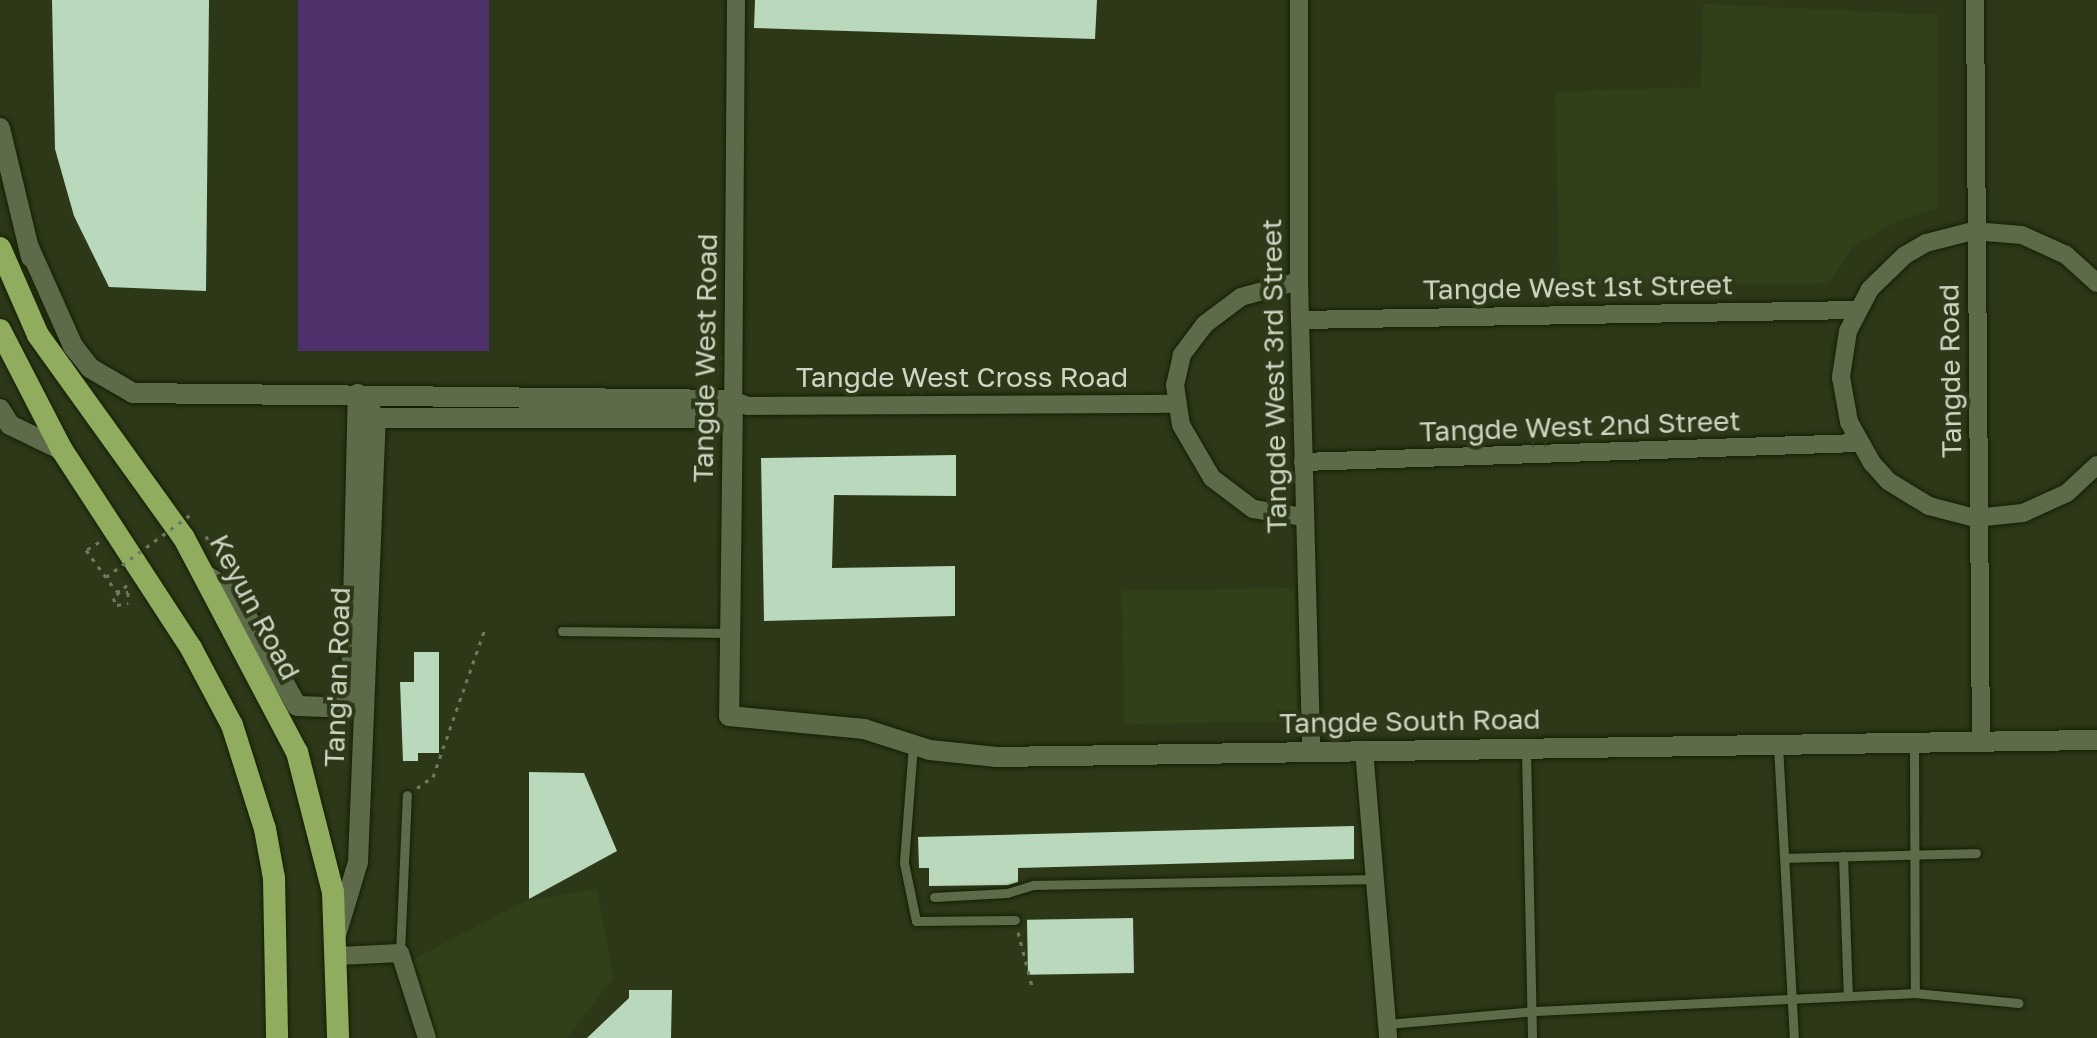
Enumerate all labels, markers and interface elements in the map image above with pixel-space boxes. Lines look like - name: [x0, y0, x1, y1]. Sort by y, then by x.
- street label: Tangde West 3rd Street: [1254, 218, 1294, 534]
- street label: Tangde West Road: [686, 233, 724, 483]
- street label: Tangde West 1st Street: [1423, 267, 1733, 307]
- street label: Tangde Road: [1932, 284, 1968, 458]
- street label: Tangde West Cross Road: [796, 360, 1128, 394]
- street label: Tangde West 2nd Street: [1419, 404, 1741, 448]
- street label: Keyun Road: [203, 529, 307, 685]
- street label: Tang'an Road: [317, 587, 357, 767]
- street label: Tangde South Road: [1279, 702, 1541, 740]

